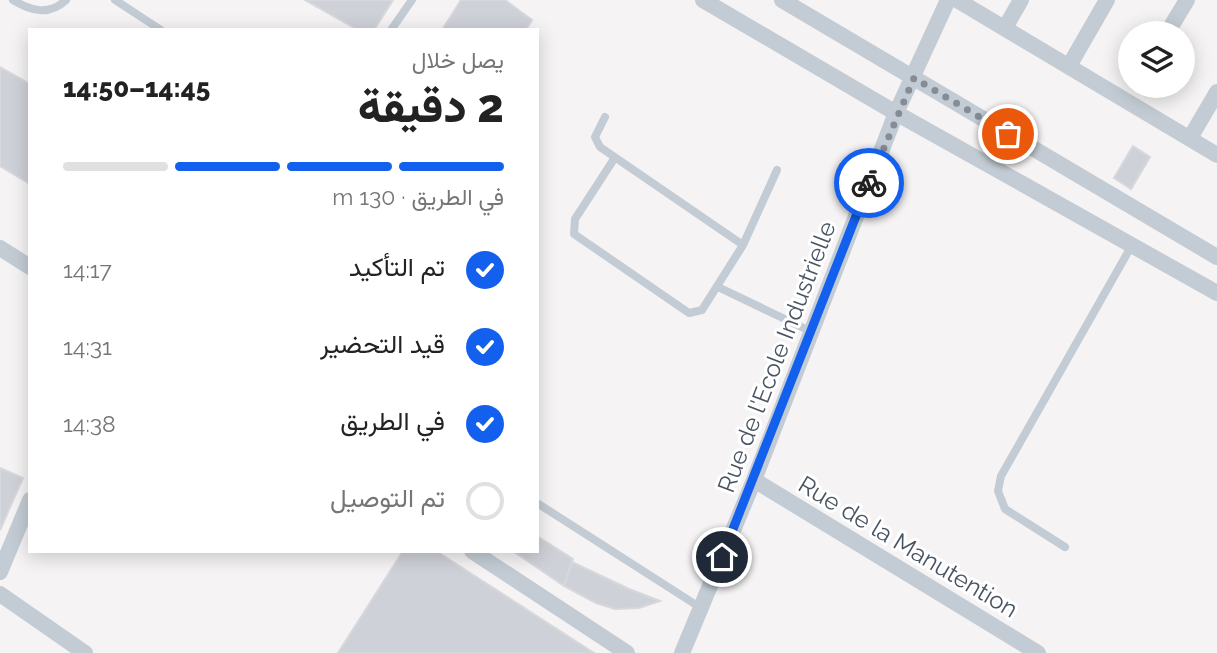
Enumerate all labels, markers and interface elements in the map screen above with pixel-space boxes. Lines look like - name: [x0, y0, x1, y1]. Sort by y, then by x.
- map controls: [1118, 21, 1195, 98]
- button: layers: [1118, 21, 1195, 98]
- text: يصل خلال: [412, 46, 504, 73]
- text: 14:45–14:50: [63, 73, 210, 103]
- text: 2 دقيقة: [358, 79, 504, 133]
- pin: [978, 104, 1038, 164]
- icon: bag: [989, 115, 1027, 153]
- courier: [834, 148, 904, 218]
- icon: bike: [850, 164, 888, 202]
- text: في الطريق · 130 m: [332, 183, 504, 210]
- street label: Rue de l'Ecole Industrielle: [711, 217, 842, 496]
- icon: check: [466, 251, 504, 289]
- text: تم التأكيد: [349, 252, 445, 282]
- text: 14:17: [63, 256, 112, 283]
- icon: check: [466, 328, 504, 366]
- text: قيد التحضير: [320, 329, 445, 359]
- text: 14:31: [63, 333, 112, 360]
- icon: check: [466, 405, 504, 443]
- text: في الطريق: [340, 406, 445, 436]
- text: 14:38: [63, 410, 116, 437]
- street label: Rue de la Manutention: [793, 470, 1023, 623]
- text: تم التوصيل: [330, 483, 445, 513]
- pin: [692, 527, 752, 587]
- icon: home: [703, 538, 741, 576]

